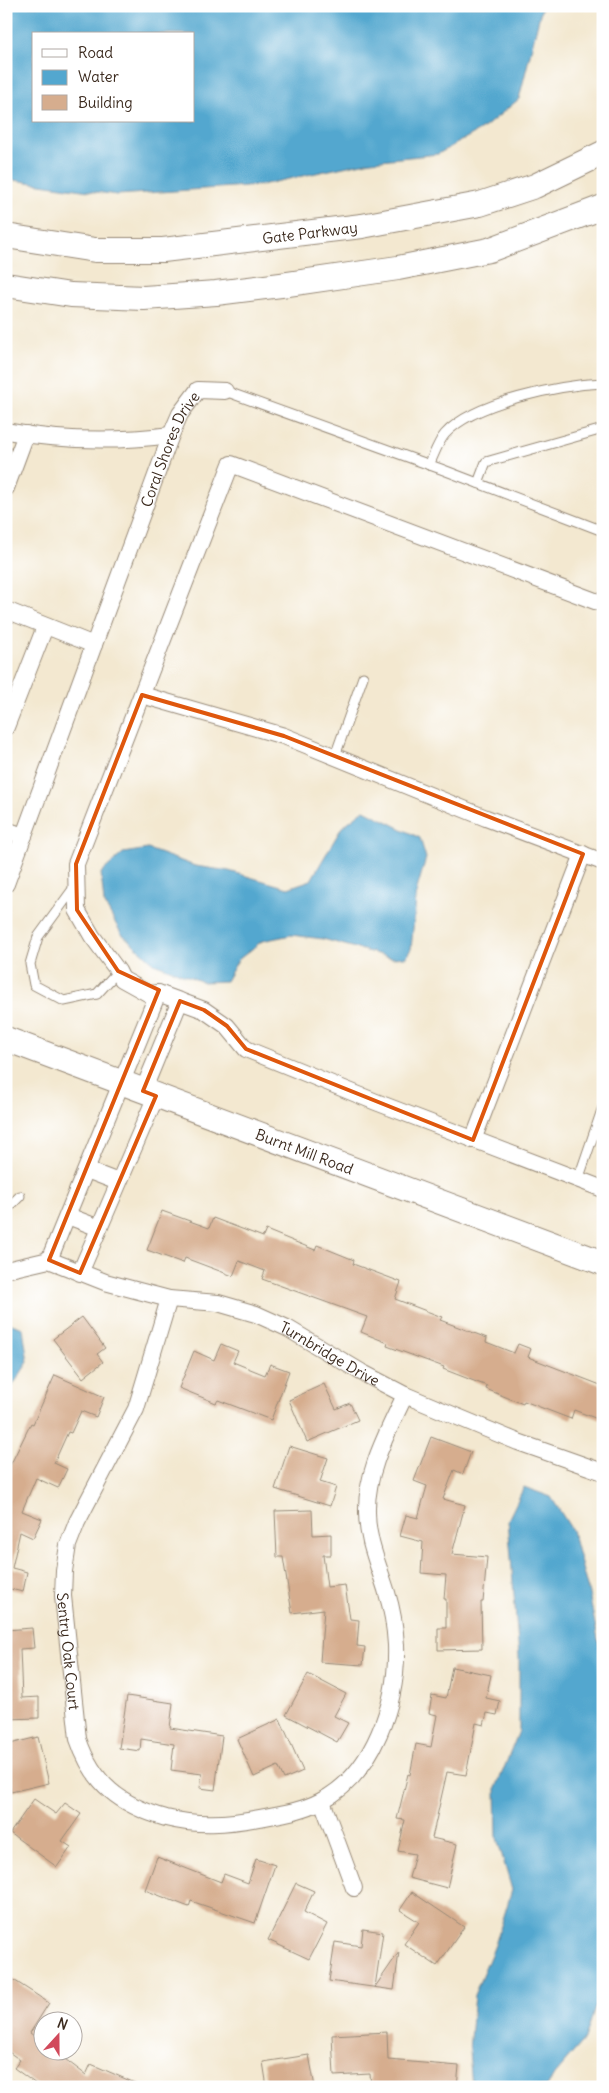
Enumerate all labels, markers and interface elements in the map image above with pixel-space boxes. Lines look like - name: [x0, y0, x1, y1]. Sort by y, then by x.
- legend: [32, 32, 195, 122]
- text: Road: [78, 43, 113, 62]
- text: Water: [78, 67, 119, 86]
- text: Building: [78, 93, 133, 112]
- street label: Gate Parkway: [261, 217, 359, 247]
- street label: Coral Shores Drive: [136, 387, 203, 509]
- street label: Burnt Mill Road: [253, 1124, 356, 1178]
- street label: Turnbridge Drive: [277, 1317, 383, 1390]
- street label: Sentry Oak Court: [53, 1592, 84, 1711]
- north arrow: [32, 2010, 82, 2060]
- text: N: [55, 2014, 70, 2034]

